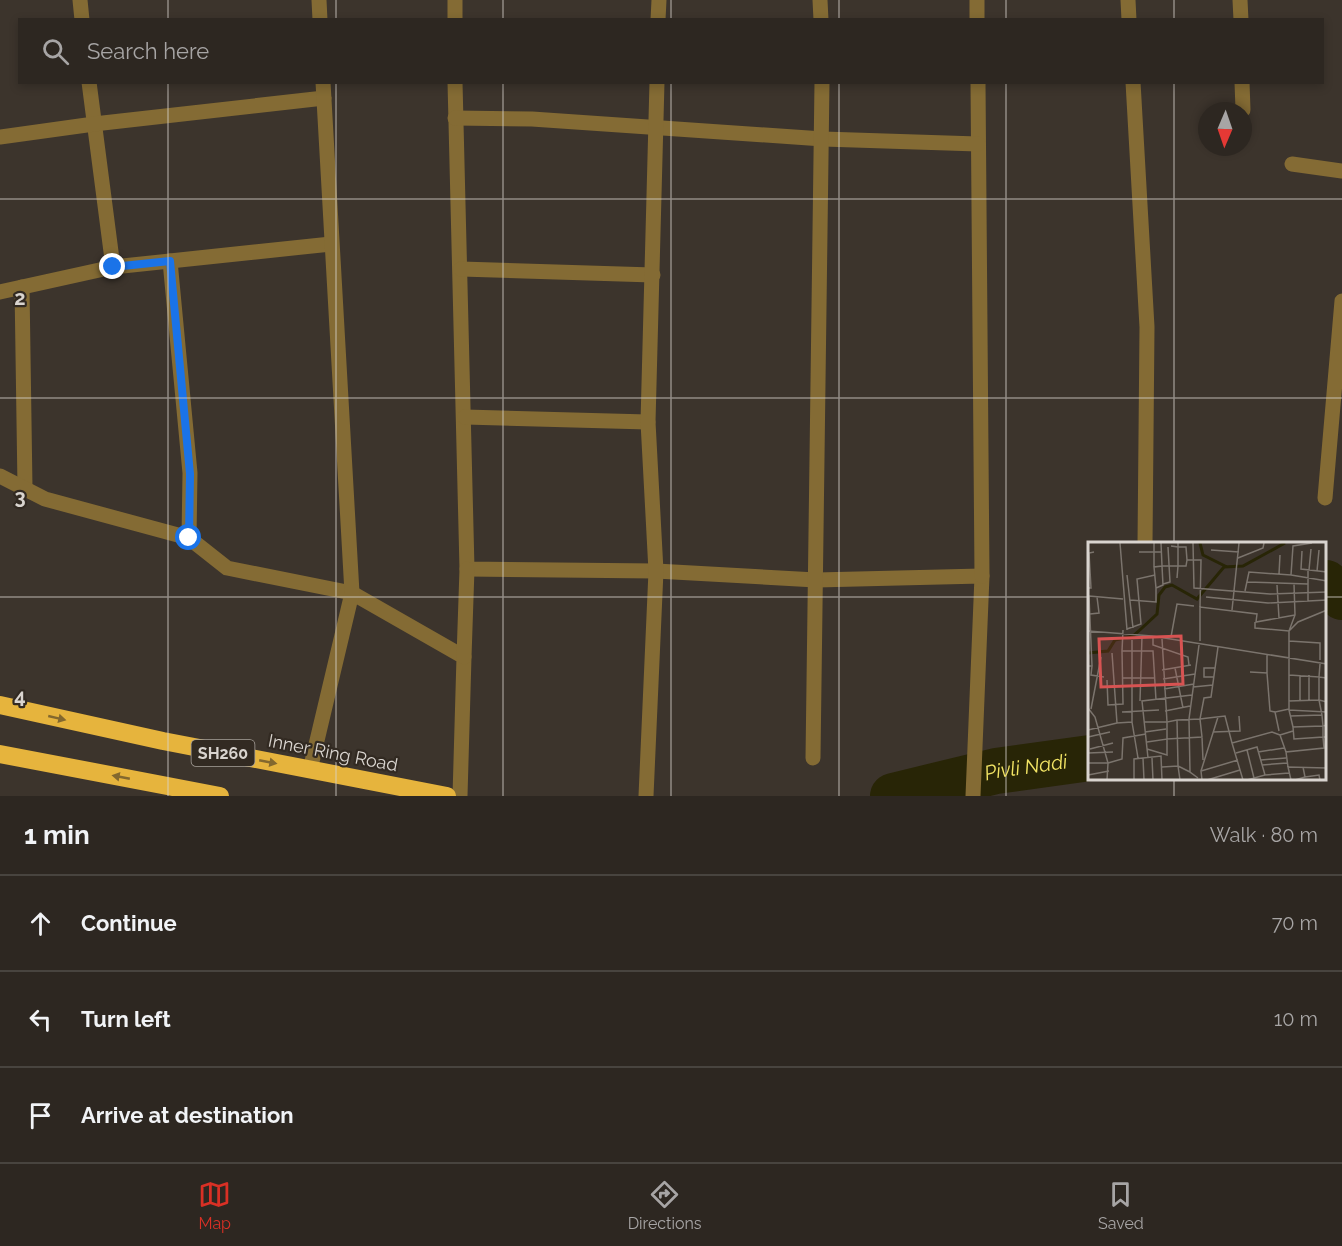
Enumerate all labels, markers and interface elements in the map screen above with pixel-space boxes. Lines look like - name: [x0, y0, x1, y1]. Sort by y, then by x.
- search box: [18, 18, 1324, 84]
- icon: search: [39, 35, 72, 68]
- text: Search here: [87, 38, 209, 64]
- north arrow: [1198, 102, 1252, 156]
- route end: [99, 253, 125, 279]
- text: 2: [14, 286, 26, 310]
- text: 3: [14, 485, 26, 509]
- route start: [175, 524, 201, 550]
- inset map: [1088, 542, 1327, 781]
- text: 4: [14, 684, 26, 708]
- one-way arrow: [48, 713, 66, 723]
- street label: Inner Ring Road: [267, 730, 400, 775]
- road number: SH260: [192, 740, 254, 766]
- water label: Pivli Nadi: [982, 749, 1069, 785]
- one-way arrow: [259, 758, 278, 767]
- one-way arrow: [112, 772, 131, 781]
- text: 1 min: [24, 820, 90, 850]
- text: Walk · 80 m: [1210, 823, 1318, 847]
- icon: ahead: [24, 907, 57, 940]
- text: Continue: [81, 910, 177, 936]
- text: 70 m: [1272, 911, 1318, 935]
- icon: left: [24, 1003, 57, 1036]
- text: Turn left: [81, 1006, 171, 1032]
- text: 10 m: [1274, 1007, 1318, 1031]
- icon: arrive: [24, 1099, 57, 1132]
- text: Arrive at destination: [81, 1102, 294, 1128]
- tab: Map: [198, 1178, 231, 1233]
- tab: Directions: [628, 1178, 702, 1233]
- tab: Saved: [1098, 1178, 1144, 1233]

